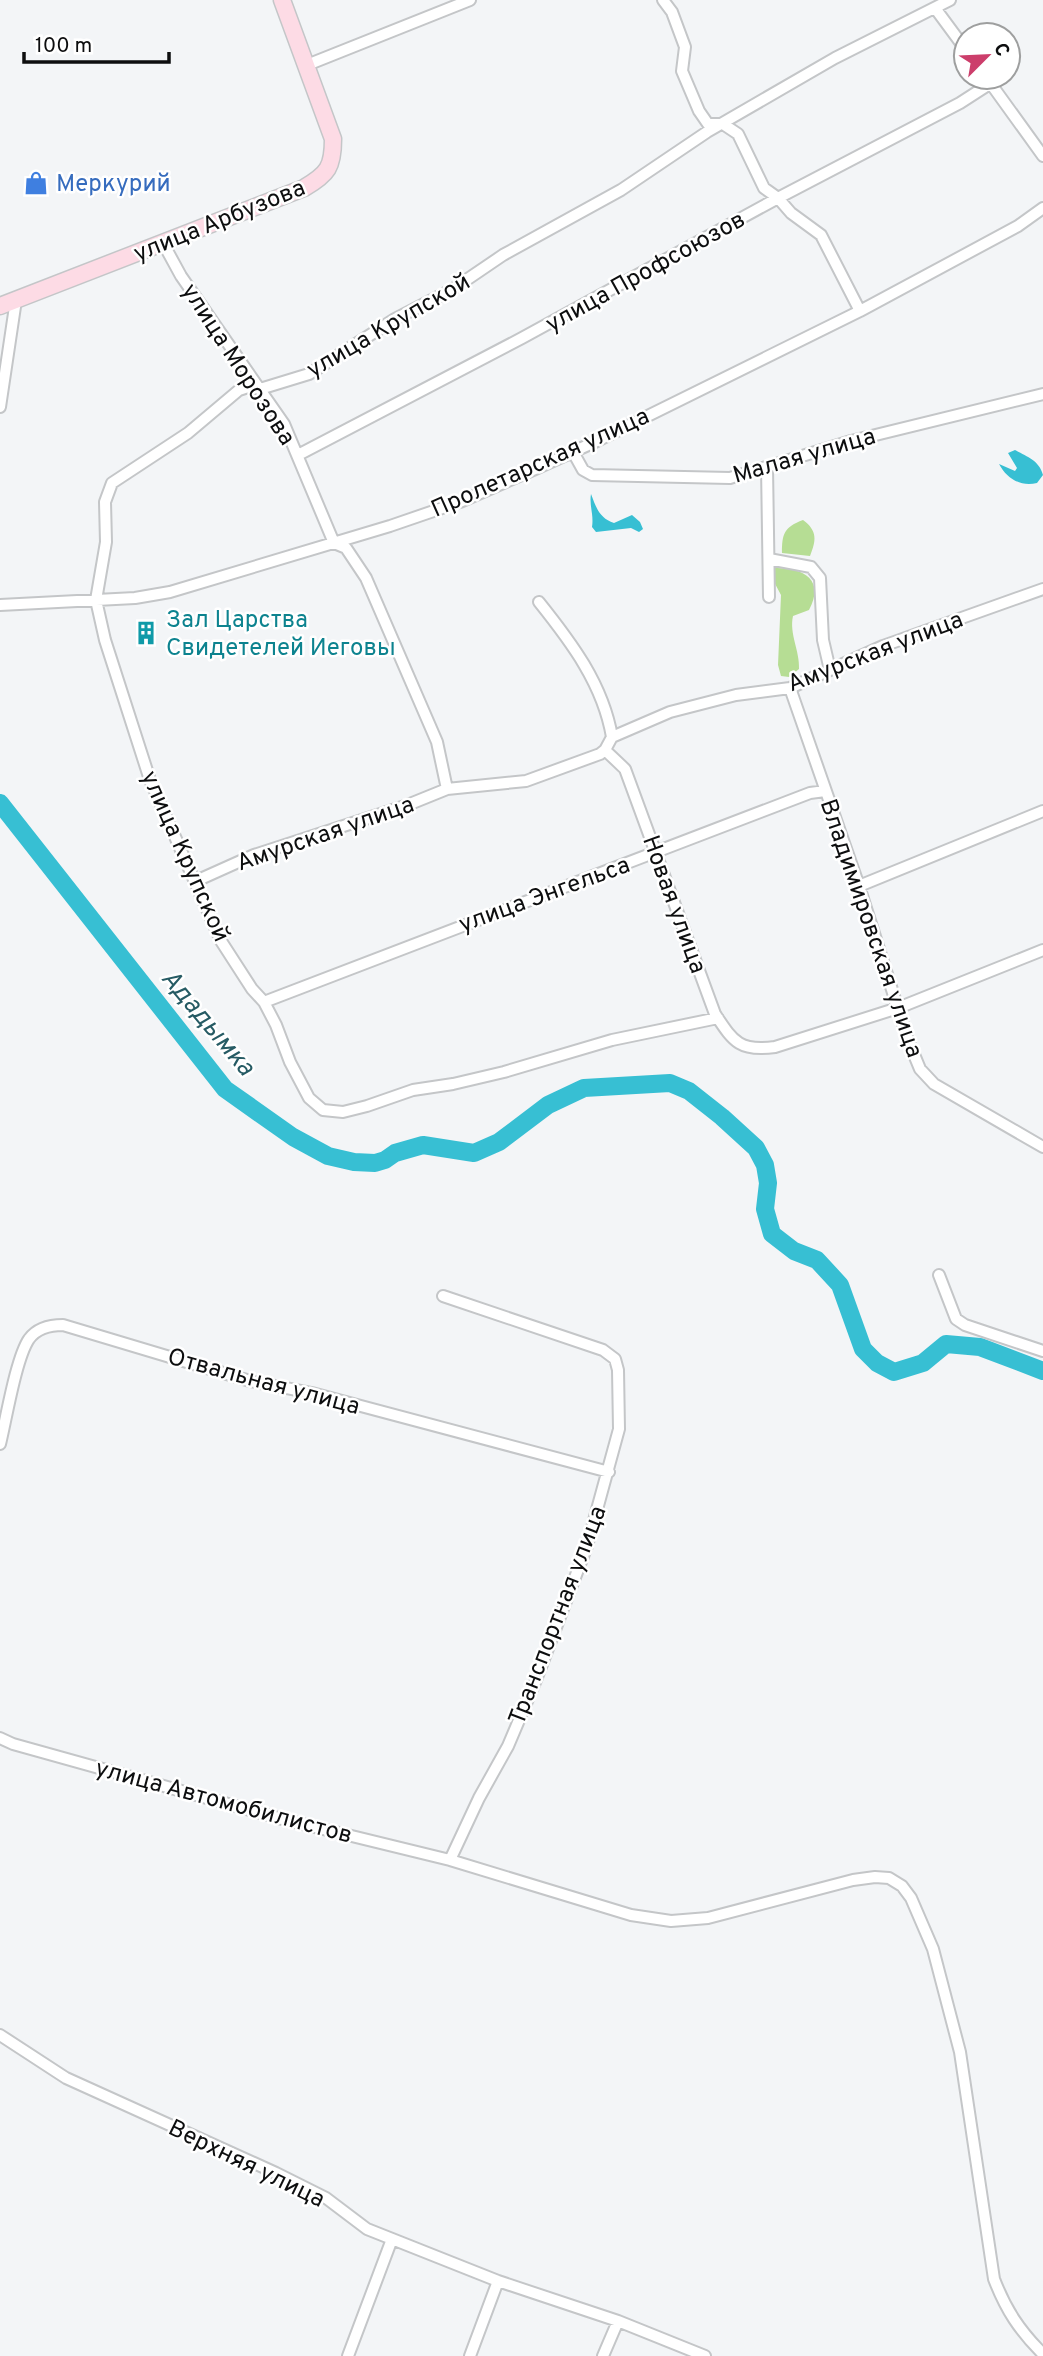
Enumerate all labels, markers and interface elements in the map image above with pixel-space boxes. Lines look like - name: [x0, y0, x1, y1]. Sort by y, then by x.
- scale bar: [24, 21, 170, 65]
- north arrow: [952, 21, 1022, 91]
- text: 100 m: [35, 33, 92, 60]
- text: С: [987, 39, 1014, 60]
- shop icon: Меркурий: [22, 169, 50, 197]
- place label: Меркурий: [56, 170, 171, 200]
- street label: улица Арбузова: [130, 174, 310, 270]
- street label: улица Профсоюзов: [541, 205, 751, 340]
- street label: улица Крупской: [302, 268, 476, 386]
- street label: улица Морозова: [174, 278, 301, 452]
- street label: Пролетарская улица: [427, 402, 655, 525]
- street label: Малая улица: [730, 422, 879, 492]
- place label: Зал Царства Свидетелей Иеговы: [166, 606, 396, 664]
- street label: Амурская улица: [784, 606, 968, 700]
- building icon: Зал Царства Свидетелей Иеговы: [132, 619, 160, 647]
- street label: улица Крупской: [133, 767, 235, 947]
- street label: Амурская улица: [233, 790, 418, 879]
- street label: Владимировская улица: [812, 795, 928, 1062]
- street label: Новая улица: [634, 832, 712, 978]
- street label: улица Энгельса: [455, 851, 634, 941]
- water label: Ададымка: [153, 963, 262, 1084]
- street label: Отвальная улица: [164, 1343, 363, 1423]
- street label: Транспортная улица: [503, 1502, 615, 1730]
- street label: улица Автомобилистов: [92, 1754, 355, 1852]
- street label: Верхняя улица: [163, 2114, 329, 2216]

